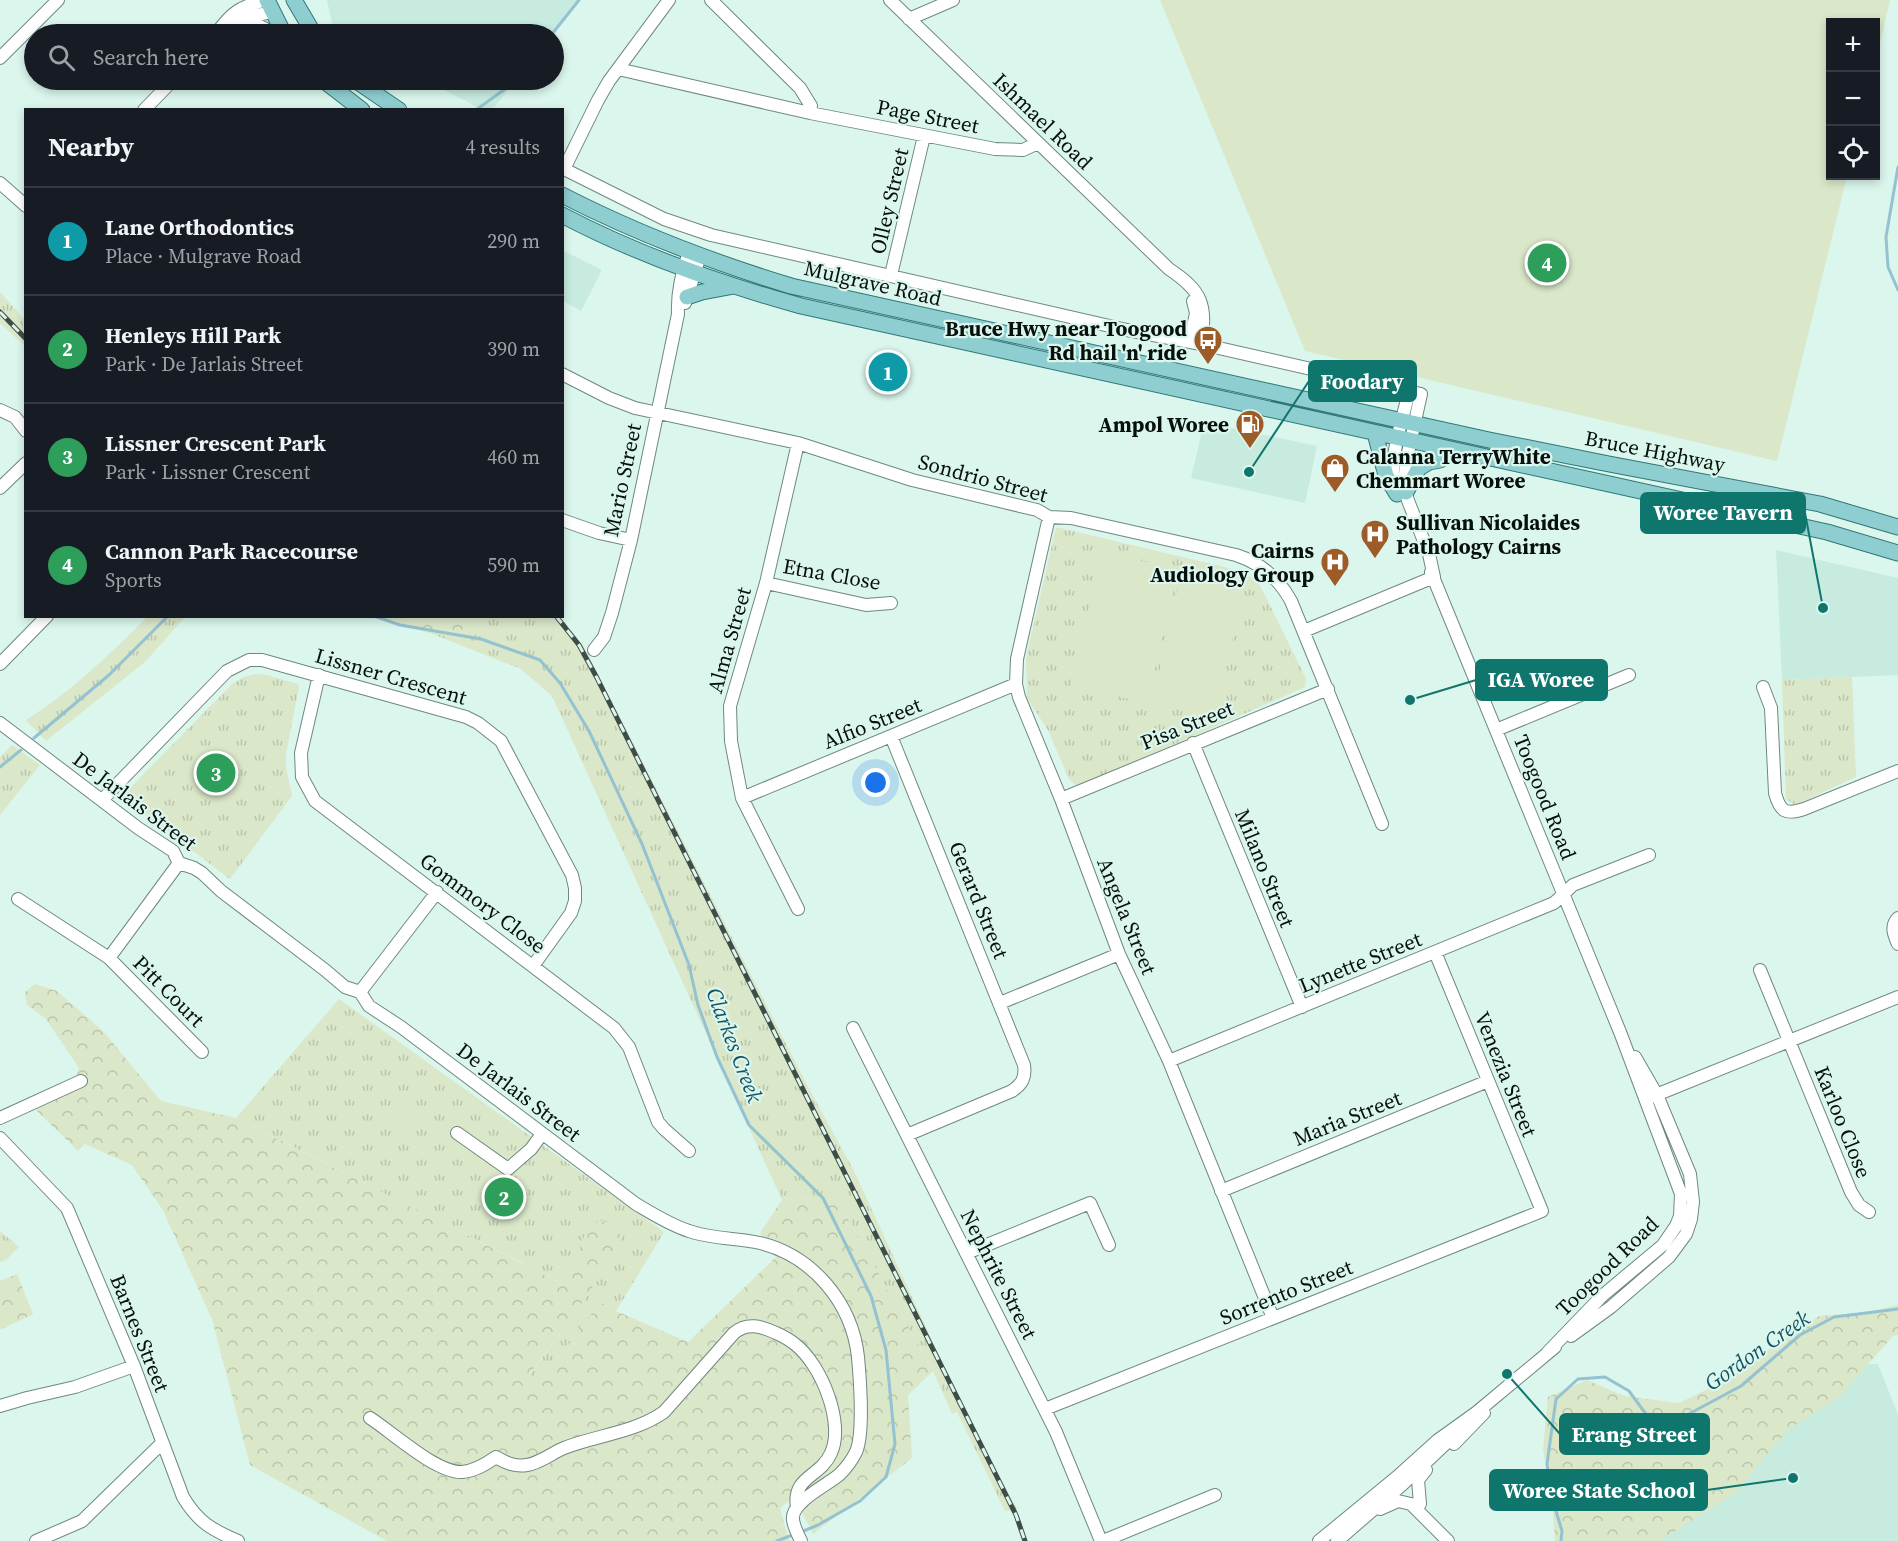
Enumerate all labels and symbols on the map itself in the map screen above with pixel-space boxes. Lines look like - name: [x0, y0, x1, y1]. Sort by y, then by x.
- street label: Ishmael Road: [987, 66, 1099, 176]
- street label: Page Street: [874, 92, 982, 140]
- street label: Olley Street: [863, 145, 915, 257]
- pin: 4: [1528, 240, 1566, 286]
- street label: Mulgrave Road: [802, 253, 945, 313]
- place label: Bruce Hwy near Toogood Rd hail 'n' ride: [945, 314, 1188, 367]
- bus stop icon: Bruce Hwy near Toogood Rd hail 'n' ride: [1192, 324, 1224, 366]
- pin: 1: [868, 350, 908, 394]
- callout: Foodary: [1309, 361, 1416, 401]
- text: Foodary: [1320, 366, 1404, 396]
- fuel station icon: Ampol Woree: [1234, 408, 1266, 450]
- place label: Ampol Woree: [1099, 410, 1229, 439]
- street label: Mario Street: [596, 421, 648, 539]
- street label: Bruce Highway: [1582, 423, 1728, 479]
- place label: Calanna TerryWhite Chemmart Woree: [1356, 442, 1551, 495]
- street label: Sondrio Street: [915, 447, 1051, 509]
- shop icon: Calanna TerryWhite Chemmart Woree: [1319, 452, 1351, 494]
- callout: Woree Tavern: [1641, 493, 1805, 533]
- text: Woree Tavern: [1653, 497, 1793, 527]
- place label: Sullivan Nicolaides Pathology Cairns: [1396, 508, 1581, 561]
- hospital icon: Sullivan Nicolaides Pathology Cairns: [1359, 518, 1391, 560]
- place label: Cairns Audiology Group: [1150, 536, 1314, 589]
- hospital icon: Cairns Audiology Group: [1319, 546, 1351, 588]
- street label: Etna Close: [781, 551, 883, 597]
- street label: Alma Street: [700, 583, 758, 696]
- street label: Lissner Crescent: [312, 641, 470, 712]
- callout: IGA Woree: [1476, 660, 1607, 700]
- text: IGA Woree: [1488, 664, 1594, 694]
- street label: Alfio Street: [819, 690, 926, 756]
- street label: Pisa Street: [1136, 693, 1238, 757]
- street label: Toogood Road: [1507, 730, 1583, 864]
- street label: De Jarlais Street: [67, 745, 203, 857]
- pin: 3: [196, 750, 236, 796]
- your location: [861, 768, 890, 797]
- street label: Milano Street: [1228, 804, 1302, 932]
- street label: Gerard Street: [942, 837, 1016, 963]
- street label: Gommory Close: [414, 846, 552, 960]
- street label: Angela Street: [1090, 853, 1164, 979]
- street label: Lynette Street: [1294, 924, 1426, 1000]
- street label: Pitt Court: [127, 949, 211, 1033]
- water label: Clarkes Creek: [699, 983, 771, 1107]
- street label: Venezia Street: [1468, 1007, 1544, 1141]
- street label: De Jarlais Street: [451, 1036, 587, 1148]
- street label: Karloo Close: [1807, 1062, 1879, 1182]
- street label: Maria Street: [1289, 1083, 1405, 1153]
- pin: 2: [484, 1174, 524, 1220]
- street label: Nephrite Street: [954, 1204, 1044, 1344]
- street label: Toogood Road: [1549, 1210, 1665, 1322]
- street label: Sorrento Street: [1215, 1252, 1357, 1332]
- street label: Barnes Street: [103, 1270, 177, 1396]
- water label: Gordon Creek: [1698, 1302, 1816, 1397]
- callout: Erang Street: [1560, 1414, 1709, 1454]
- text: Erang Street: [1572, 1419, 1698, 1449]
- callout: Woree State School: [1490, 1470, 1707, 1510]
- text: Woree State School: [1502, 1475, 1696, 1505]

